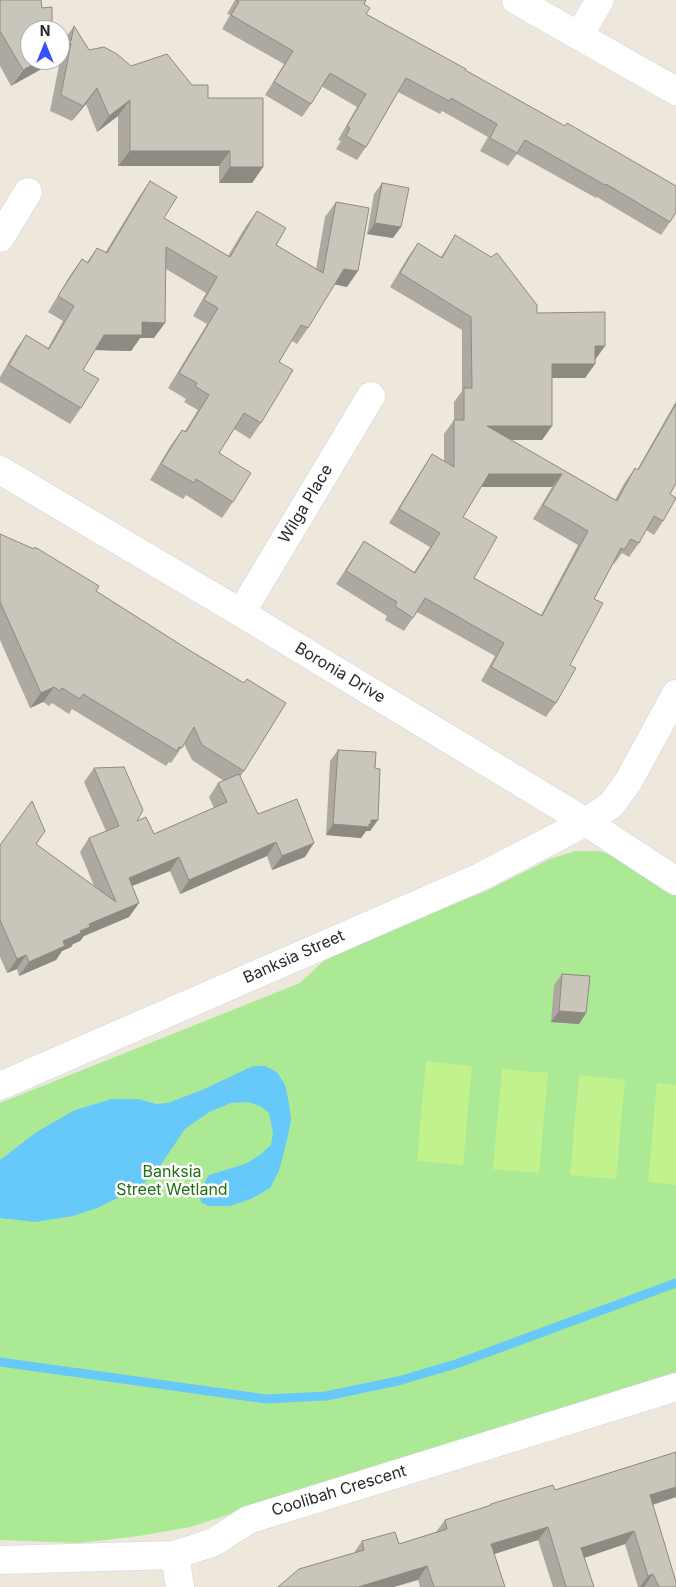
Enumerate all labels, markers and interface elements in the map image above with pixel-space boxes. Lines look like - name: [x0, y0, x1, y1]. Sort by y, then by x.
- north arrow: [20, 20, 70, 70]
- text: N: [40, 22, 50, 39]
- street label: Wilga Place: [275, 461, 337, 547]
- street label: Boronia Drive: [291, 639, 389, 707]
- street label: Banksia Street: [240, 926, 348, 988]
- park label: Banksia Street Wetland: [116, 1162, 228, 1200]
- street label: Coolibah Crescent: [269, 1461, 409, 1521]

